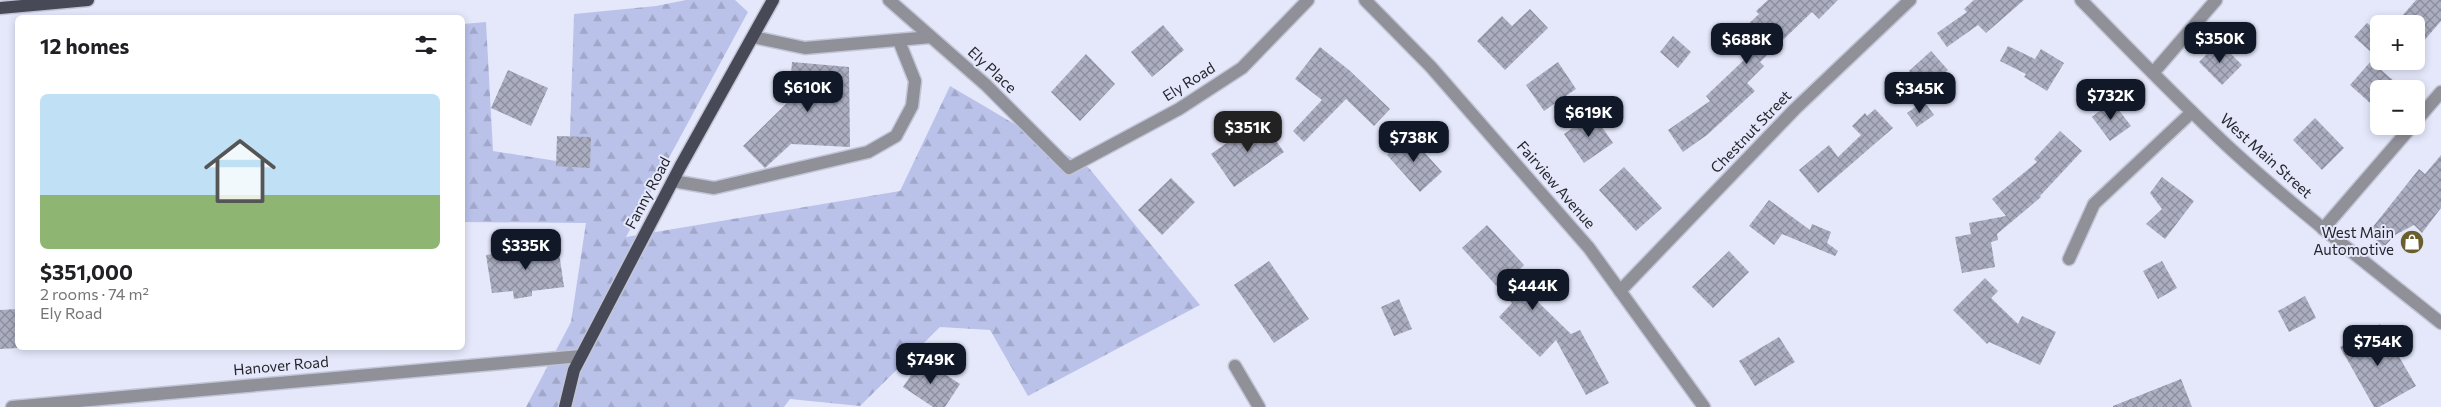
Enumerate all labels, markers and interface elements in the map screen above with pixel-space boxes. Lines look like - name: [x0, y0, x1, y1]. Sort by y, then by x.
- map controls: [2370, 15, 2425, 135]
- button: +: [2370, 15, 2425, 70]
- pin: $688K: [1712, 22, 1782, 65]
- pin: $350K: [2185, 22, 2255, 64]
- text: $350K: [2195, 28, 2245, 47]
- text: $688K: [1722, 29, 1772, 48]
- icon: filters: [412, 31, 440, 59]
- text: 12 homes: [40, 33, 129, 58]
- street label: Ely Place: [965, 42, 1021, 96]
- street label: Ely Road: [1159, 58, 1218, 104]
- pin: $610K: [773, 70, 843, 113]
- pin: $345K: [1885, 72, 1955, 114]
- text: $610K: [784, 77, 832, 96]
- text: $345K: [1896, 78, 1944, 97]
- pin: $732K: [2076, 78, 2146, 121]
- button: −: [2370, 80, 2425, 135]
- text: $732K: [2087, 85, 2135, 104]
- street label: Chestnut Street: [1706, 86, 1794, 176]
- pin: $619K: [1554, 96, 1624, 138]
- text: $619K: [1565, 102, 1613, 121]
- street label: West Main Street: [2217, 109, 2316, 201]
- pin: $351K: [1213, 110, 1283, 153]
- text: $351K: [1225, 117, 1271, 136]
- pin: $738K: [1379, 120, 1449, 163]
- icon: home: [195, 126, 285, 216]
- text: $738K: [1390, 127, 1438, 146]
- street label: Fairview Avenue: [1514, 137, 1600, 232]
- street label: Fanny Road: [621, 153, 674, 232]
- place label: West Main Automotive: [2313, 223, 2394, 258]
- pin: $335K: [491, 228, 561, 271]
- shop icon: West Main Automotive: [2399, 229, 2425, 255]
- text: $335K: [502, 235, 550, 254]
- text: $351,000: [40, 259, 133, 284]
- pin: $444K: [1498, 268, 1568, 311]
- text: $444K: [1508, 275, 1558, 294]
- text: 2 rooms · 74 m²: [40, 284, 149, 303]
- text: Ely Road: [40, 303, 102, 322]
- pin: $754K: [2343, 324, 2413, 367]
- text: $754K: [2354, 331, 2402, 350]
- pin: $749K: [896, 342, 966, 385]
- text: $749K: [907, 349, 955, 368]
- street label: Hanover Road: [232, 352, 329, 378]

